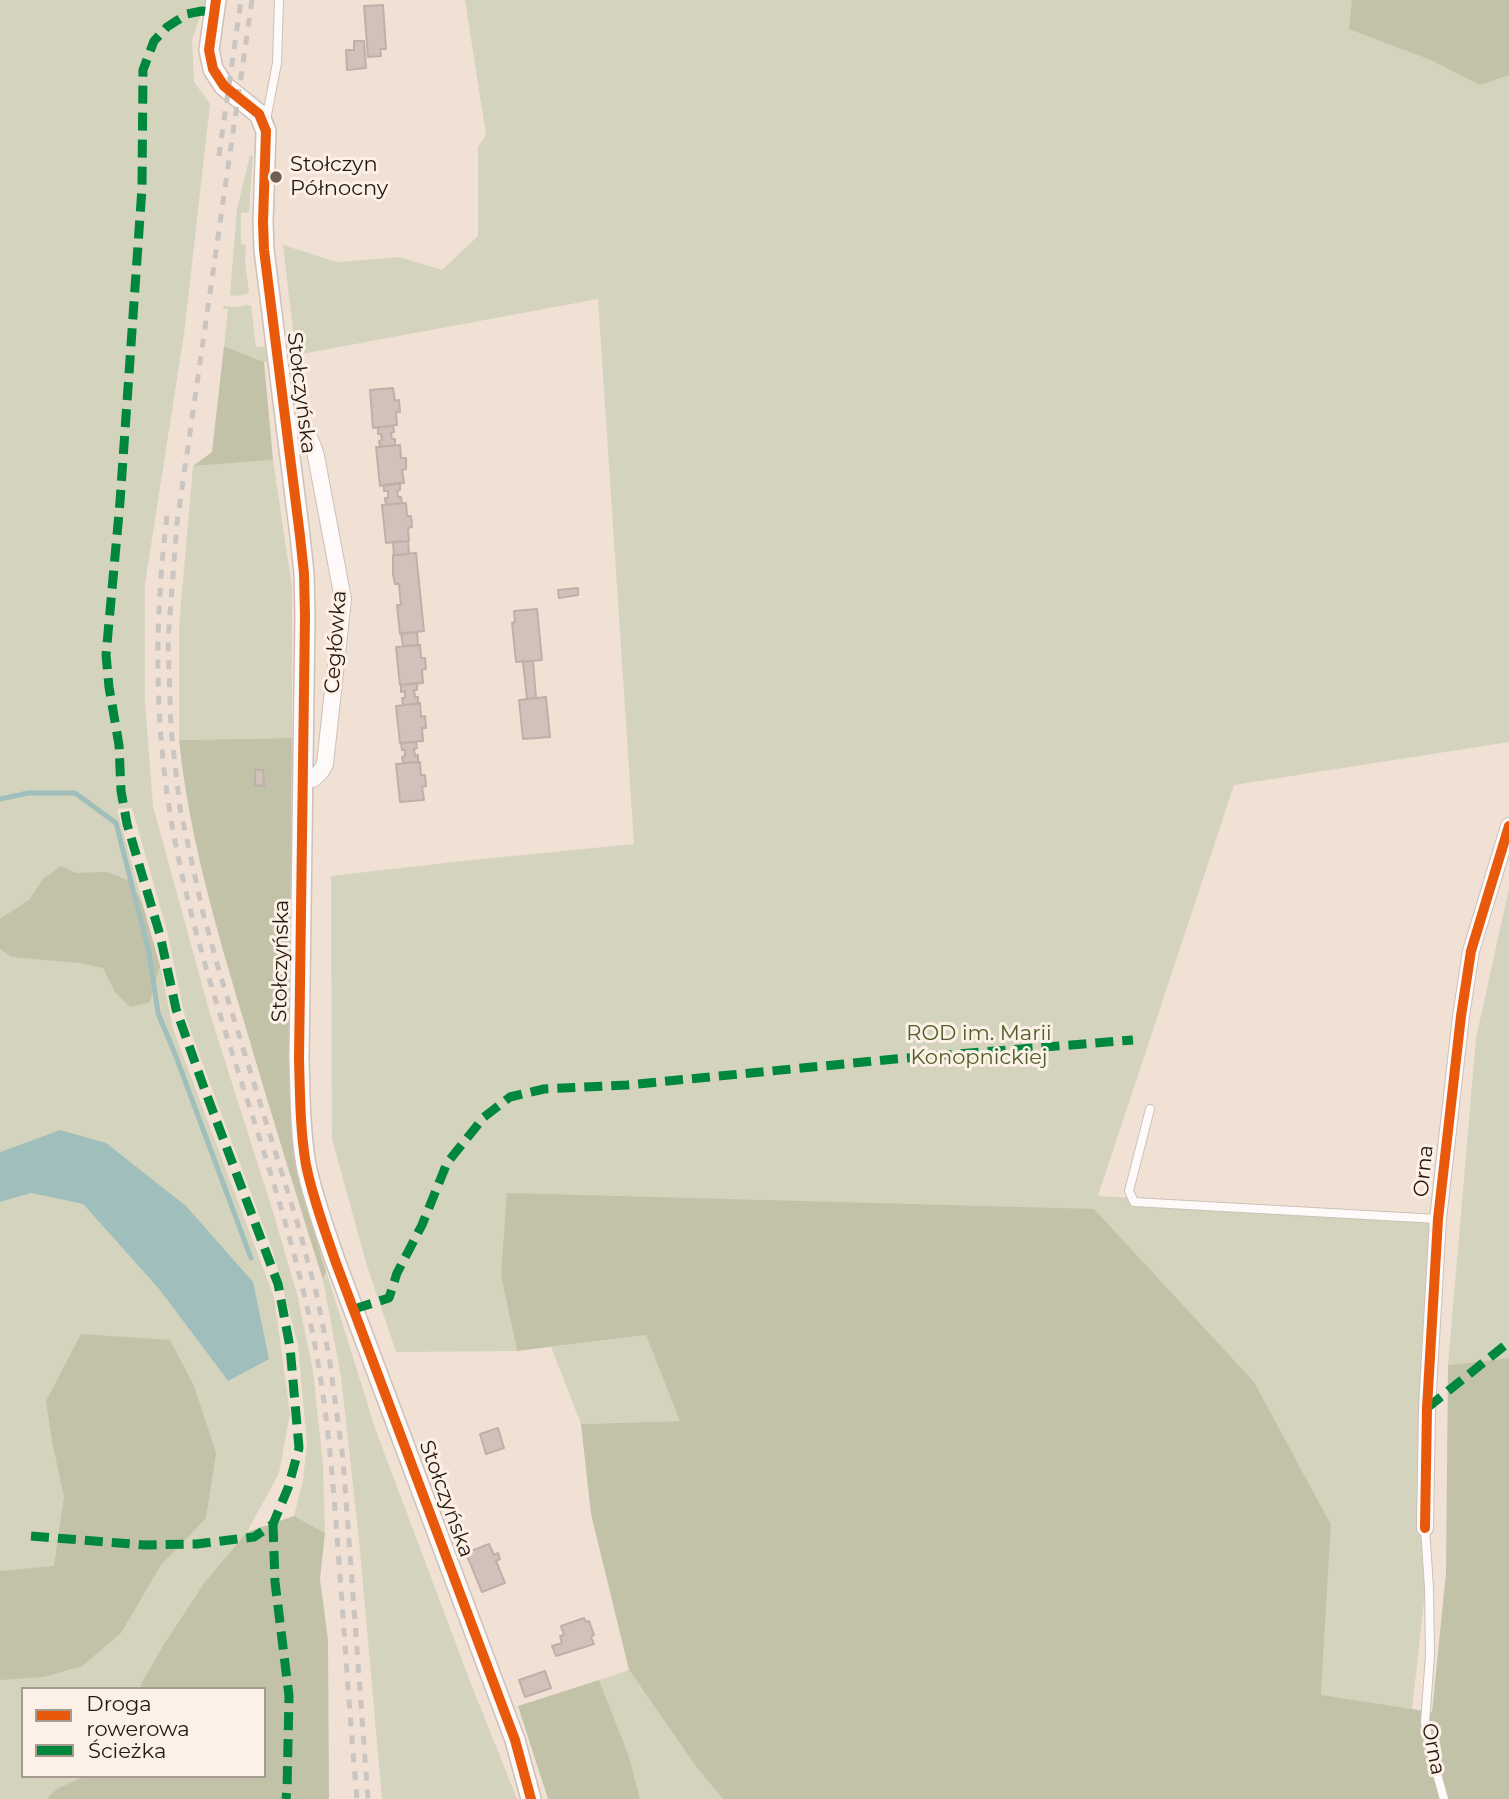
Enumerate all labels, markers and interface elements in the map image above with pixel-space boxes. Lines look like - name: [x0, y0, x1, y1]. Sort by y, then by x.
- place label: Stołczyn Północny: [290, 152, 388, 202]
- marker: Stołczyn Północny: [268, 169, 284, 185]
- street label: Stołczyńska: [281, 331, 321, 455]
- street label: Cegłówka: [320, 590, 352, 694]
- street label: Stołczyńska: [267, 899, 295, 1023]
- park label: ROD im. Marii Konopnickiej: [906, 1021, 1052, 1071]
- street label: Orna: [1409, 1144, 1439, 1198]
- street label: Stołczyńska: [413, 1437, 479, 1561]
- legend: [21, 1687, 266, 1778]
- text: Droga rowerowa: [86, 1691, 190, 1741]
- street label: Orna: [1416, 1721, 1450, 1777]
- text: Ścieżka: [88, 1738, 166, 1763]

